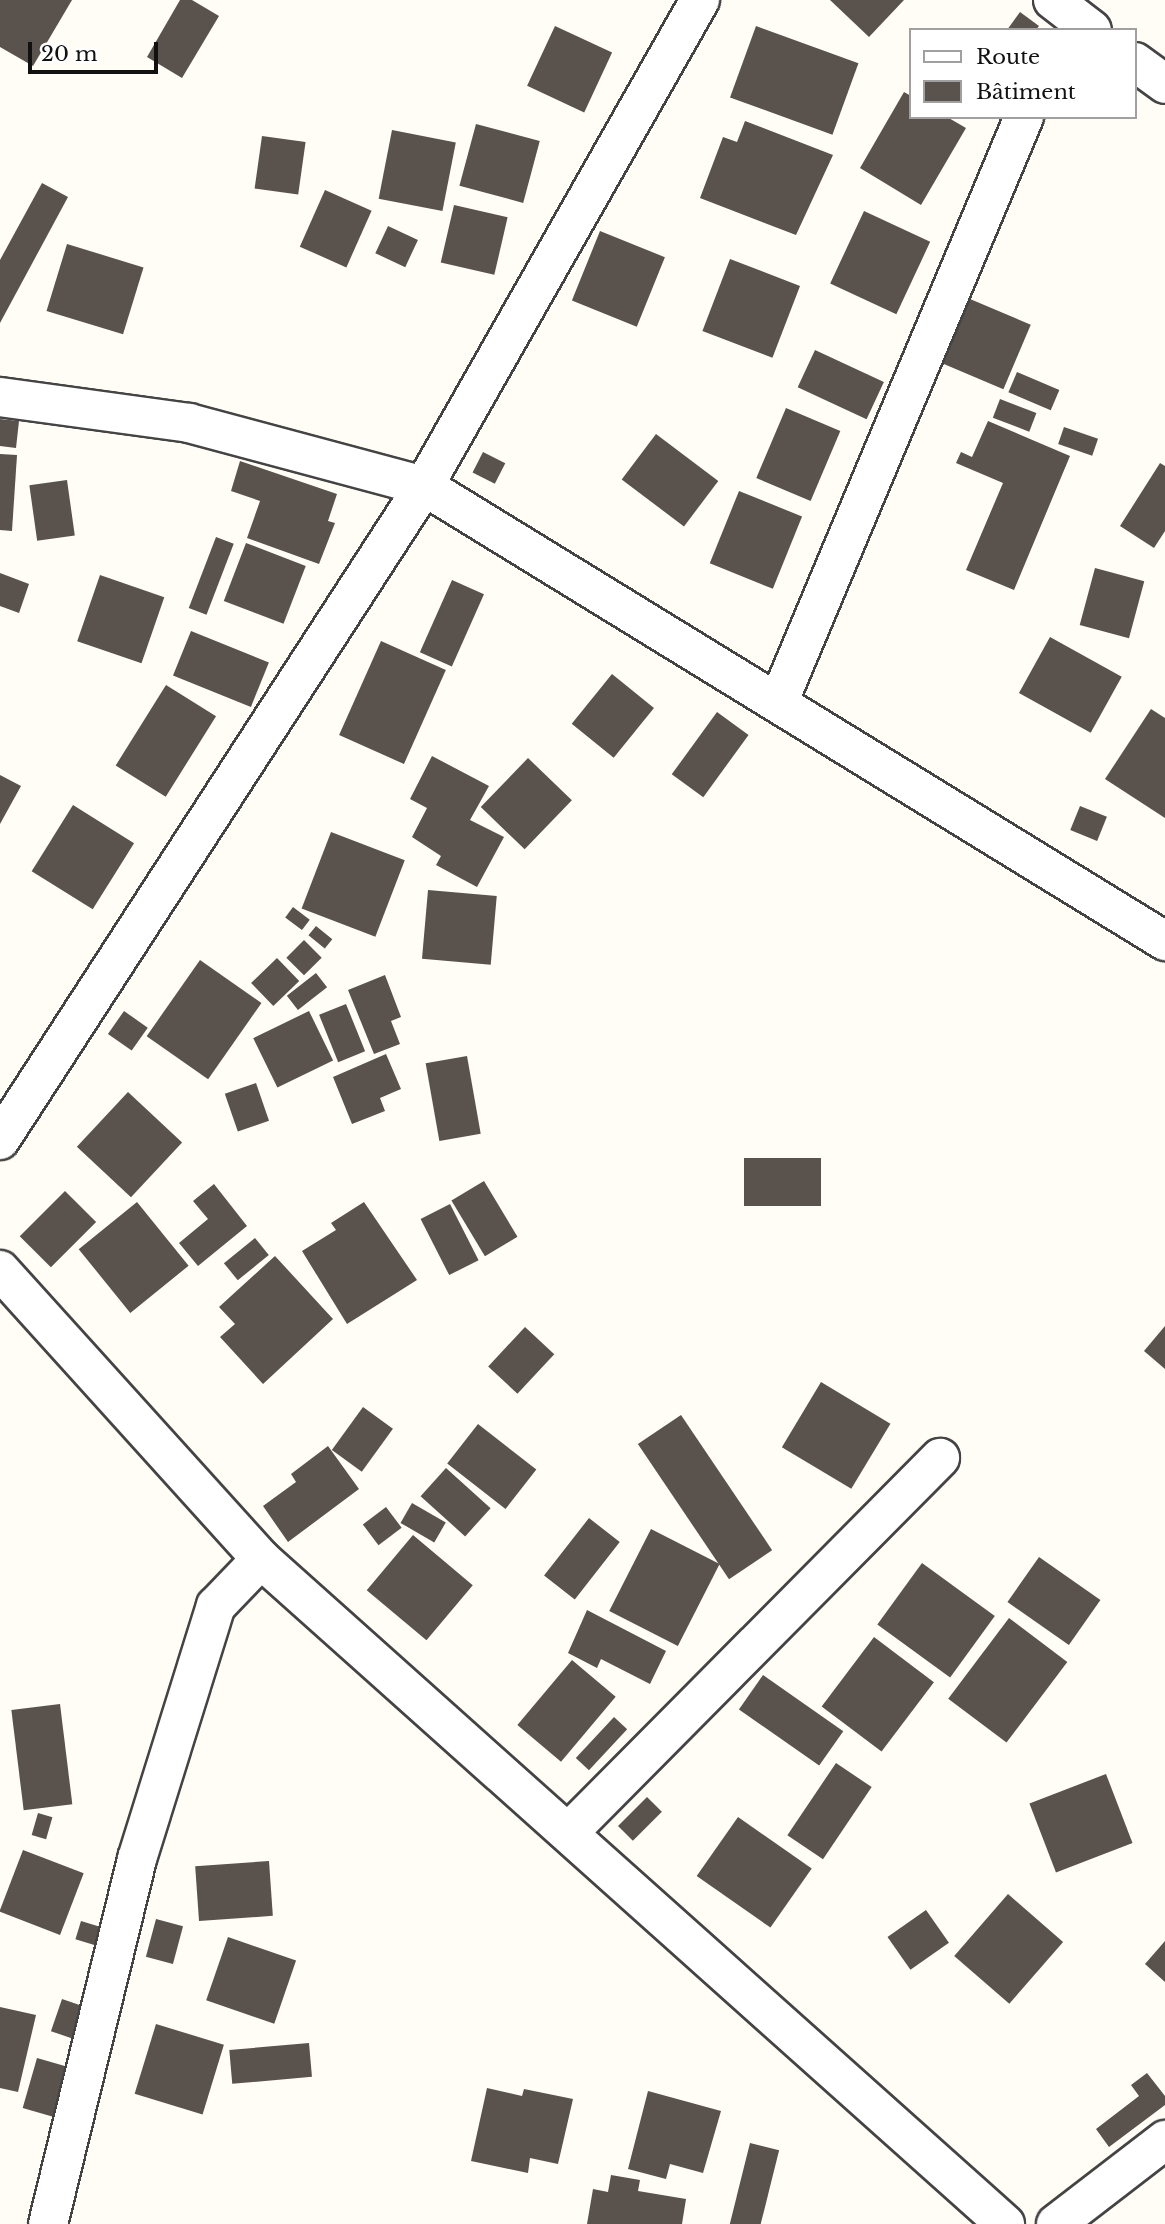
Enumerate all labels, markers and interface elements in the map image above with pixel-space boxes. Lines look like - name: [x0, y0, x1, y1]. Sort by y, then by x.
- scale bar: [32, 28, 161, 72]
- legend: [909, 28, 1137, 119]
- text: 20 m: [41, 41, 98, 67]
- text: Route: [976, 44, 1040, 70]
- text: Bâtiment: [976, 79, 1076, 105]

